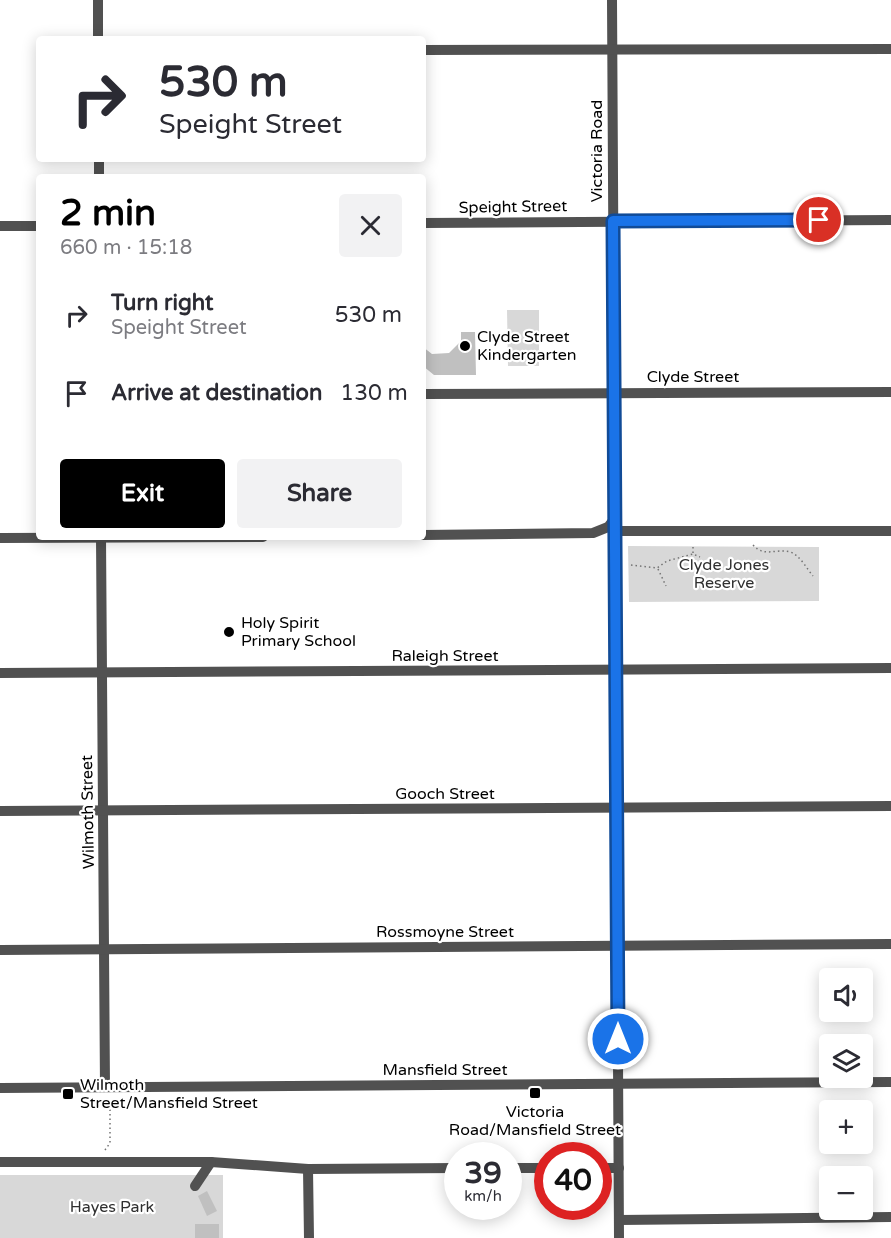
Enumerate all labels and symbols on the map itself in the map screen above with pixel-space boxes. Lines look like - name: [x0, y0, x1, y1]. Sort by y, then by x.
- street label: Victoria Road: [587, 100, 607, 202]
- pin: [793, 194, 844, 245]
- street label: Speight Street: [459, 196, 567, 218]
- place label: Clyde Street Kindergarten: [477, 327, 577, 365]
- marker: Clyde Street Kindergarten: [458, 339, 472, 353]
- street label: Clyde Street: [647, 367, 739, 387]
- park label: Clyde Jones Reserve: [679, 555, 769, 593]
- place label: Holy Spirit Primary School: [241, 613, 356, 651]
- marker: Holy Spirit Primary School: [222, 625, 236, 639]
- street label: Raleigh Street: [391, 646, 499, 666]
- street label: Wilmoth Street: [77, 755, 99, 869]
- street label: Gooch Street: [395, 784, 495, 804]
- street label: Rossmoyne Street: [376, 922, 514, 942]
- position arrow: [586, 1007, 650, 1071]
- street label: Mansfield Street: [382, 1060, 508, 1080]
- place label: Wilmoth Street/Mansfield Street: [80, 1075, 258, 1113]
- marker: Victoria Road/Mansfield Street: [528, 1086, 542, 1100]
- marker: Wilmoth Street/Mansfield Street: [61, 1087, 75, 1101]
- place label: Victoria Road/Mansfield Street: [449, 1102, 621, 1140]
- speed limit sign: 40: [534, 1142, 612, 1220]
- park label: Hayes Park: [70, 1197, 155, 1217]

